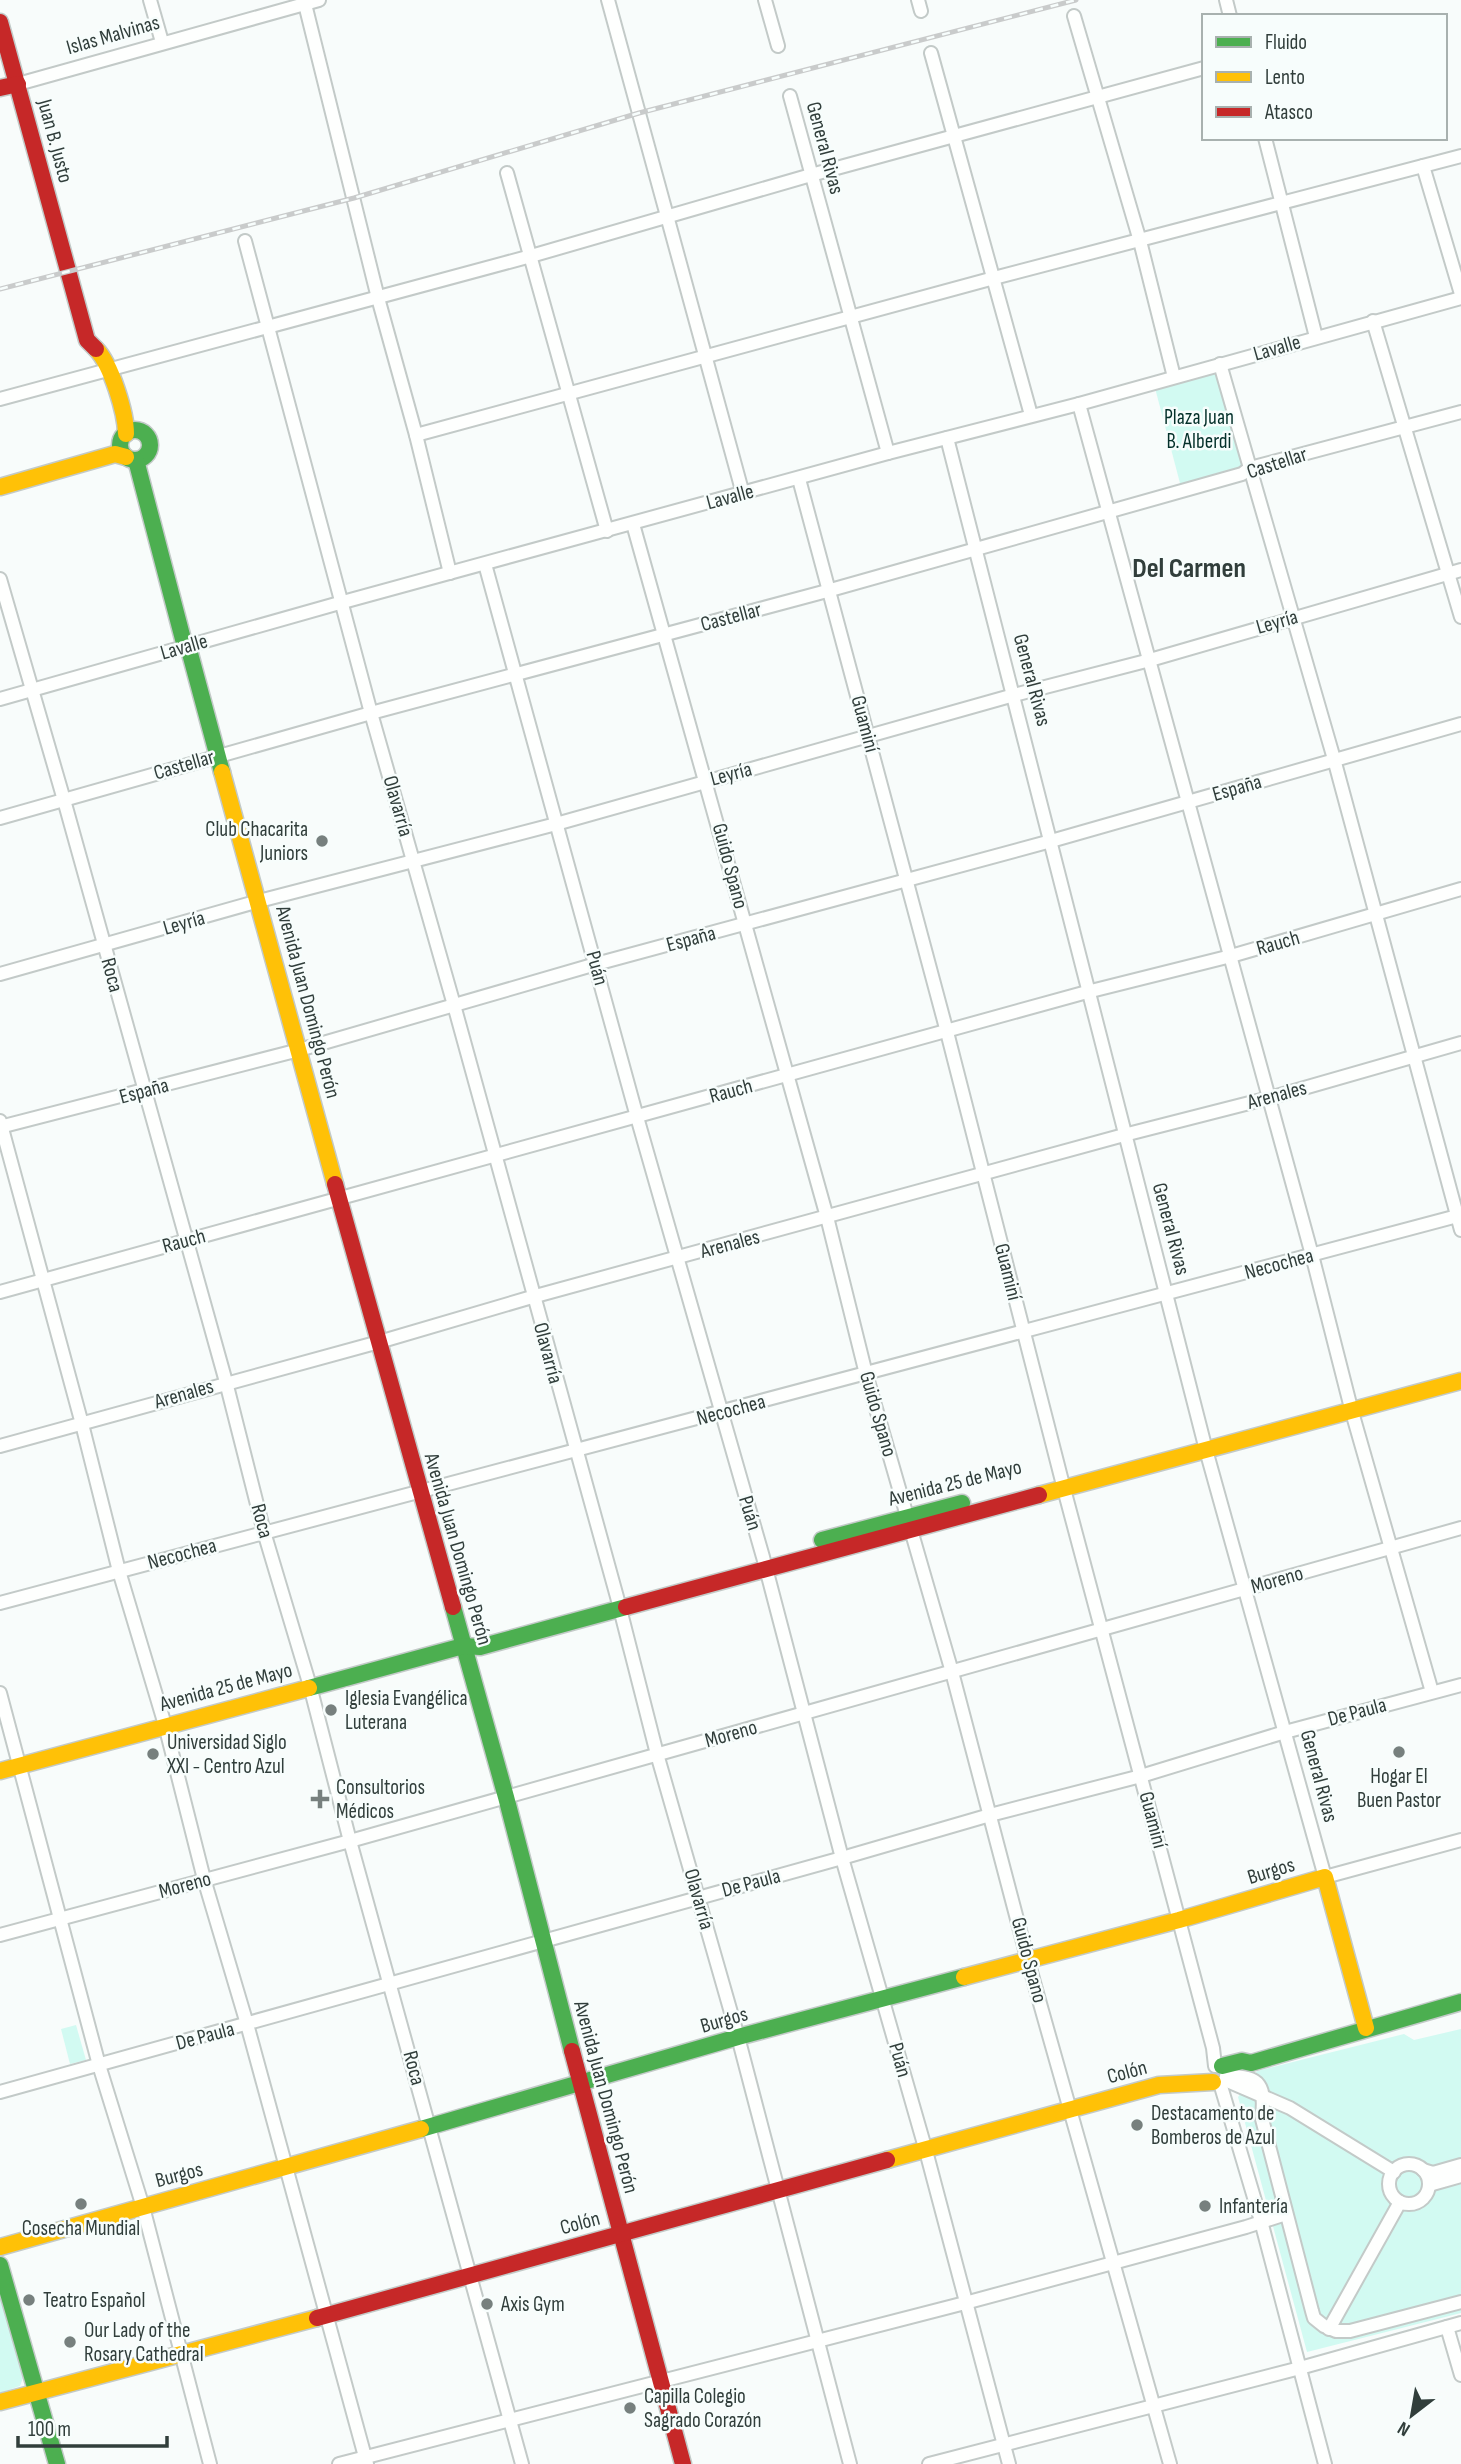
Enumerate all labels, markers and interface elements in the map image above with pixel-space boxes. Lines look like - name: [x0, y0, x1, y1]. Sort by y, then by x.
- street label: Islas Malvinas: [64, 10, 162, 60]
- legend: [1202, 14, 1447, 140]
- text: Fluido: [1265, 30, 1307, 55]
- text: Lento: [1265, 65, 1305, 90]
- street label: Juan B. Justo: [32, 96, 78, 186]
- street label: General Rivas: [801, 99, 849, 197]
- text: Atasco: [1264, 100, 1313, 125]
- street label: Lavalle: [1251, 329, 1303, 367]
- park label: Plaza Juan B. Alberdi: [1164, 405, 1234, 454]
- street label: Castellar: [1244, 442, 1310, 484]
- street label: Lavalle: [704, 479, 756, 515]
- district label: Del Carmen: [1132, 552, 1246, 585]
- street label: Castellar: [698, 597, 764, 637]
- street label: Leyría: [1253, 604, 1301, 640]
- street label: Lavalle: [158, 628, 210, 666]
- street label: General Rivas: [1008, 631, 1056, 729]
- street label: Guaminí: [845, 693, 885, 755]
- street label: Castellar: [151, 744, 217, 786]
- street label: Leyría: [707, 756, 755, 792]
- street label: España: [1210, 769, 1264, 807]
- street label: Olavarría: [377, 773, 419, 839]
- place label: Club Chacarita Juniors: [205, 817, 308, 866]
- street label: Guido Spano: [707, 821, 753, 911]
- marker: Club Chacarita Juniors: [314, 833, 330, 849]
- street label: Avenida Juan Domingo Perón: [270, 902, 346, 1101]
- street label: Leyría: [160, 905, 208, 941]
- street label: España: [664, 920, 718, 958]
- street label: Rauch: [1254, 925, 1302, 961]
- street label: Puán: [580, 948, 614, 988]
- street label: Roca: [95, 955, 129, 995]
- street label: España: [117, 1072, 171, 1110]
- street label: Rauch: [707, 1073, 755, 1109]
- street label: Arenales: [1244, 1075, 1309, 1115]
- street label: General Rivas: [1147, 1180, 1195, 1278]
- street label: Rauch: [160, 1223, 208, 1259]
- street label: Arenales: [697, 1224, 762, 1264]
- street label: Guaminí: [989, 1241, 1027, 1303]
- street label: Necochea: [1242, 1243, 1316, 1285]
- street label: Olavarría: [528, 1320, 568, 1386]
- street label: Guido Spano: [854, 1369, 902, 1459]
- street label: Arenales: [151, 1374, 217, 1415]
- street label: Necochea: [694, 1389, 768, 1431]
- street label: Avenida Juan Domingo Perón: [418, 1449, 497, 1648]
- street label: Avenida 25 de Mayo: [885, 1454, 1024, 1512]
- street label: Puán: [733, 1493, 767, 1533]
- street label: Roca: [245, 1501, 279, 1541]
- street label: Necochea: [145, 1533, 219, 1575]
- street label: Moreno: [1248, 1561, 1306, 1599]
- street label: Avenida 25 de Mayo: [156, 1657, 295, 1717]
- place label: Iglesia Evangélica Luterana: [345, 1686, 468, 1735]
- street label: De Paula: [1325, 1692, 1389, 1732]
- marker: Iglesia Evangélica Luterana: [323, 1702, 339, 1718]
- street label: Moreno: [702, 1715, 760, 1753]
- street label: General Rivas: [1295, 1727, 1343, 1825]
- place label: Universidad Siglo XXI - Centro Azul: [166, 1730, 287, 1779]
- marker: Hogar El Buen Pastor: [1391, 1744, 1407, 1760]
- marker: Universidad Siglo XXI - Centro Azul: [145, 1746, 161, 1762]
- place label: Hogar El Buen Pastor: [1357, 1764, 1441, 1813]
- place label: Consultorios Médicos: [336, 1775, 425, 1824]
- marker: Consultorios Médicos: [310, 1789, 330, 1809]
- street label: Guaminí: [1133, 1789, 1173, 1851]
- street label: Burgos: [1244, 1852, 1298, 1890]
- street label: De Paula: [719, 1863, 783, 1903]
- street label: Moreno: [156, 1866, 214, 1904]
- street label: Olavarría: [678, 1866, 720, 1932]
- street label: Guido Spano: [1006, 1915, 1052, 2005]
- street label: Avenida Juan Domingo Perón: [568, 1997, 644, 2196]
- street label: Burgos: [697, 2001, 751, 2039]
- street label: De Paula: [173, 2016, 237, 2056]
- street label: Puán: [883, 2040, 917, 2080]
- street label: Roca: [397, 2048, 431, 2088]
- street label: Colón: [1104, 2055, 1150, 2089]
- place label: Destacamento de Bomberos de Azul: [1151, 2101, 1275, 2150]
- marker: Destacamento de Bomberos de Azul: [1129, 2117, 1145, 2133]
- street label: Burgos: [153, 2157, 205, 2193]
- place label: Infantería: [1219, 2194, 1288, 2219]
- marker: Cosecha Mundial: [73, 2196, 89, 2212]
- marker: Infantería: [1197, 2198, 1213, 2214]
- street label: Colón: [557, 2206, 603, 2240]
- place label: Cosecha Mundial: [22, 2216, 140, 2241]
- place label: Teatro Español: [43, 2288, 145, 2313]
- marker: Teatro Español: [21, 2292, 37, 2308]
- place label: Axis Gym: [500, 2292, 565, 2317]
- marker: Axis Gym: [479, 2296, 495, 2312]
- place label: Our Lady of the Rosary Cathedral: [84, 2318, 204, 2367]
- marker: Our Lady of the Rosary Cathedral: [62, 2334, 78, 2350]
- north arrow: [1377, 2380, 1447, 2450]
- place label: Capilla Colegio Sagrado Corazón: [644, 2384, 761, 2433]
- marker: Capilla Colegio Sagrado Corazón: [622, 2400, 638, 2416]
- scale bar: [18, 2404, 166, 2448]
- text: N: [1394, 2416, 1414, 2441]
- text: 100 m: [28, 2417, 71, 2442]

